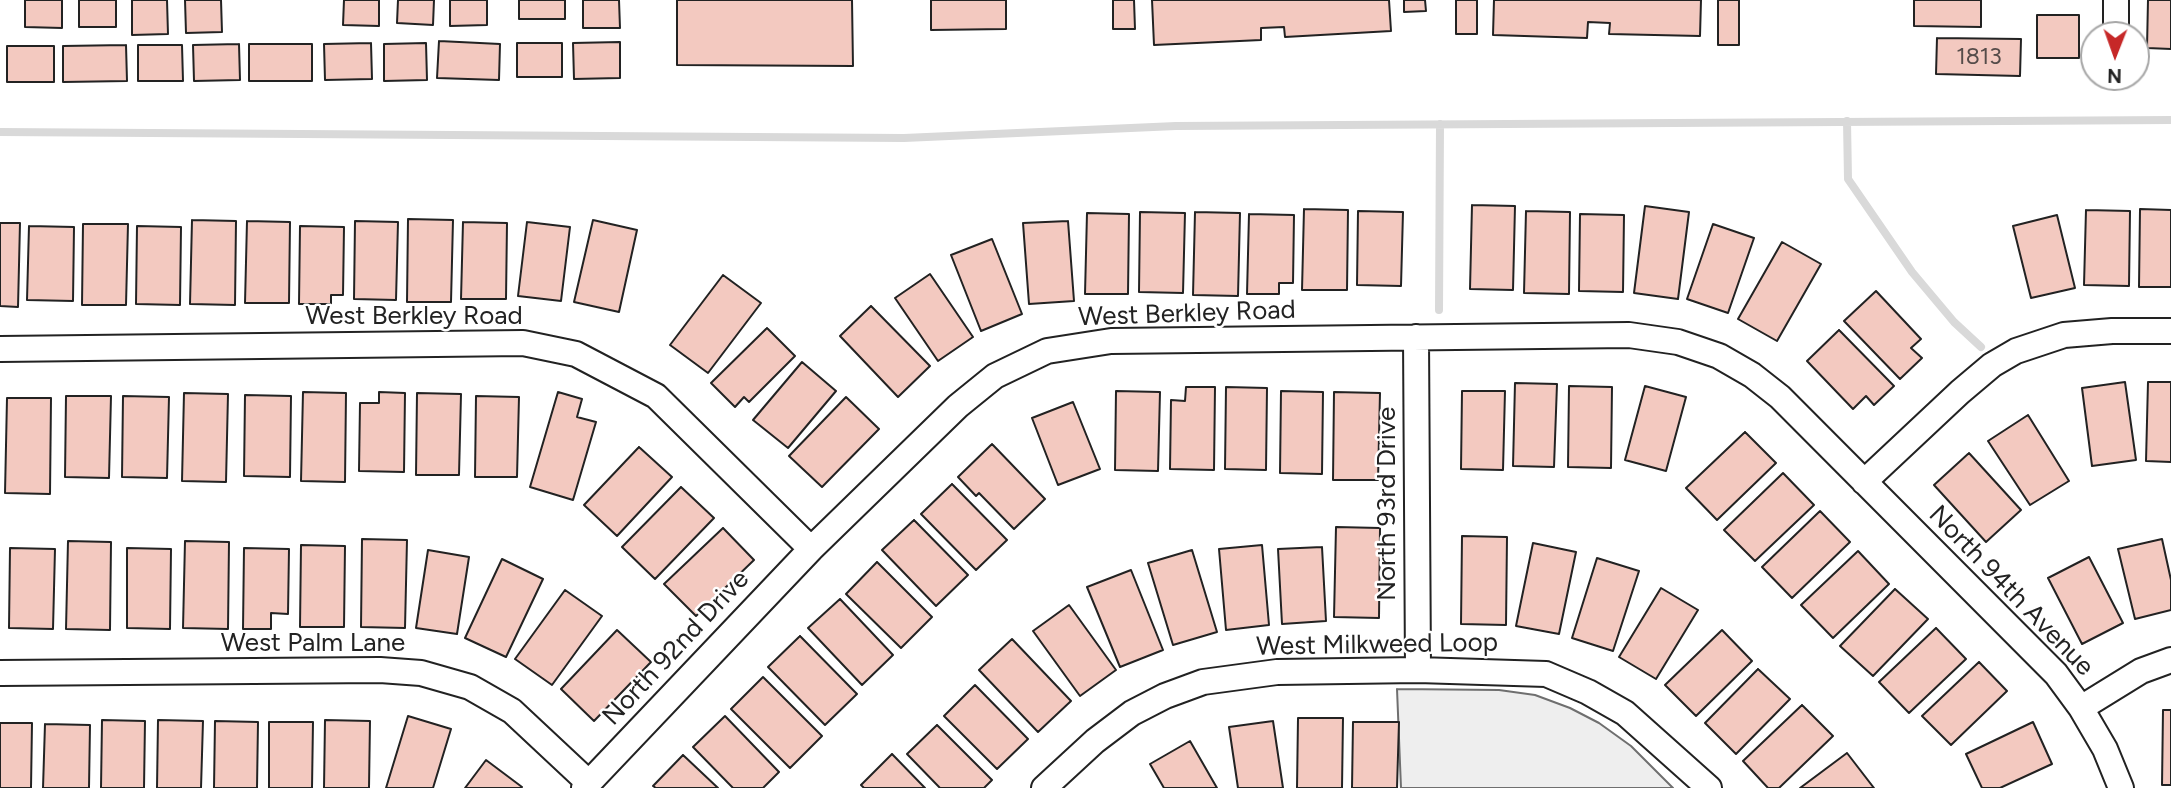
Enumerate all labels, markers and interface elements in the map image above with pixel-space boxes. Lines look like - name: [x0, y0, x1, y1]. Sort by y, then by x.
- north arrow: [2080, 21, 2150, 91]
- house number: 1813: [1956, 43, 2002, 71]
- text: N: [2107, 64, 2122, 87]
- street label: West Berkley Road: [1078, 295, 1296, 333]
- street label: West Berkley Road: [305, 300, 523, 332]
- street label: North 93rd Drive: [1371, 407, 1403, 601]
- street label: North 94th Avenue: [1922, 499, 2100, 683]
- street label: North 92nd Drive: [596, 564, 756, 732]
- street label: West Palm Lane: [221, 627, 405, 659]
- street label: West Milkweed Loop: [1256, 627, 1498, 663]

